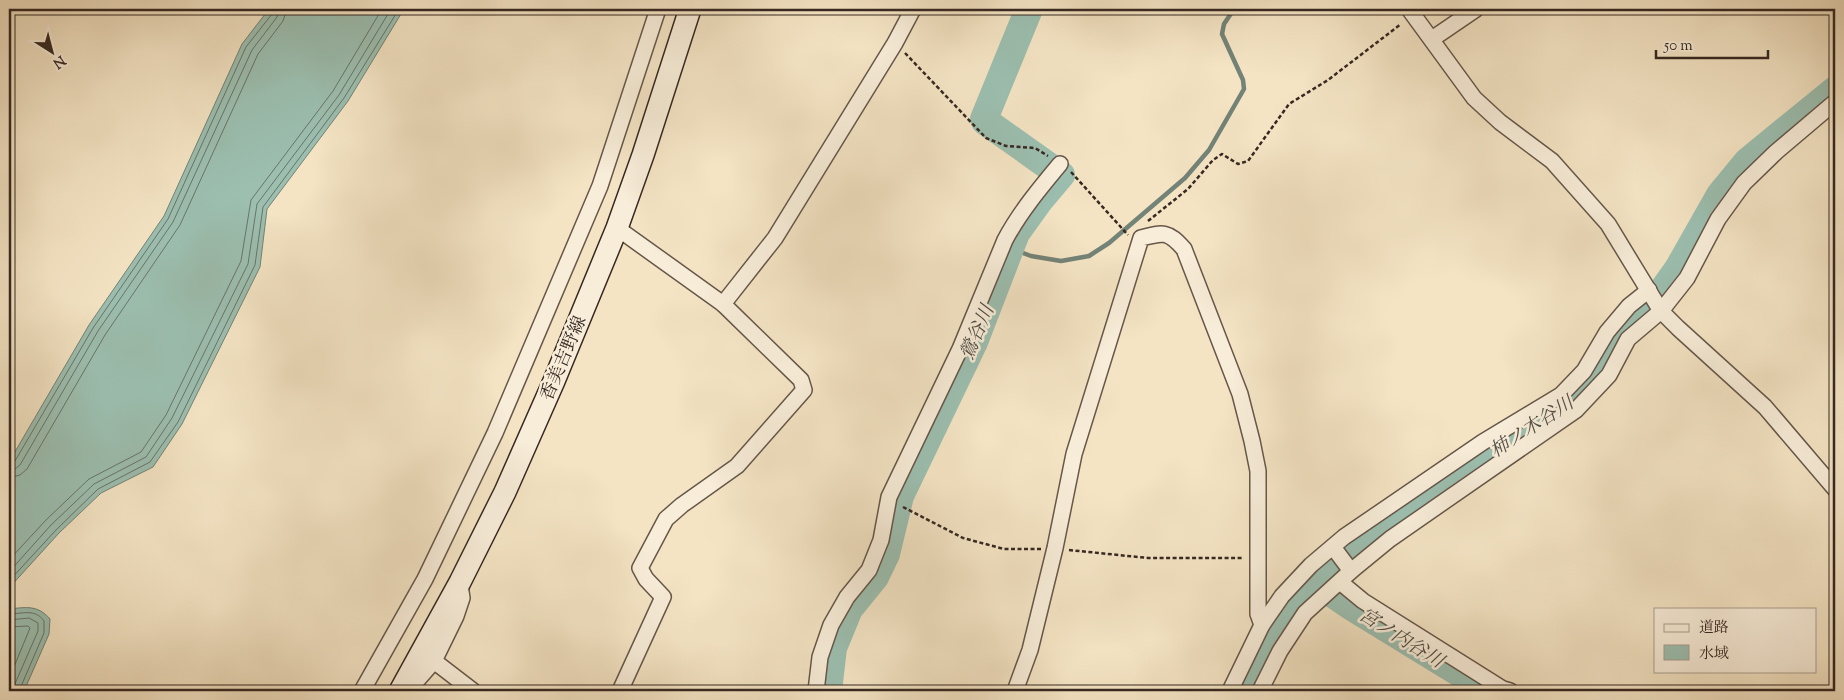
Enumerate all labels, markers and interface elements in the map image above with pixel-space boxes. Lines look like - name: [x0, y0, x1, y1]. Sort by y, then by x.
- north arrow: [28, 28, 78, 78]
- scale bar: [1656, 28, 1769, 60]
- text: 50 m: [1663, 36, 1693, 57]
- text: N: [48, 50, 69, 72]
- water label: 鶯谷川: [955, 300, 1003, 364]
- street label: 香美吉野線: [535, 312, 594, 405]
- water label: 柿ノ木谷川: [1485, 390, 1581, 465]
- water label: 宮ノ内谷川: [1353, 602, 1450, 677]
- legend: [1654, 608, 1816, 672]
- text: 道路: [1699, 618, 1729, 639]
- text: 水域: [1699, 644, 1729, 665]

